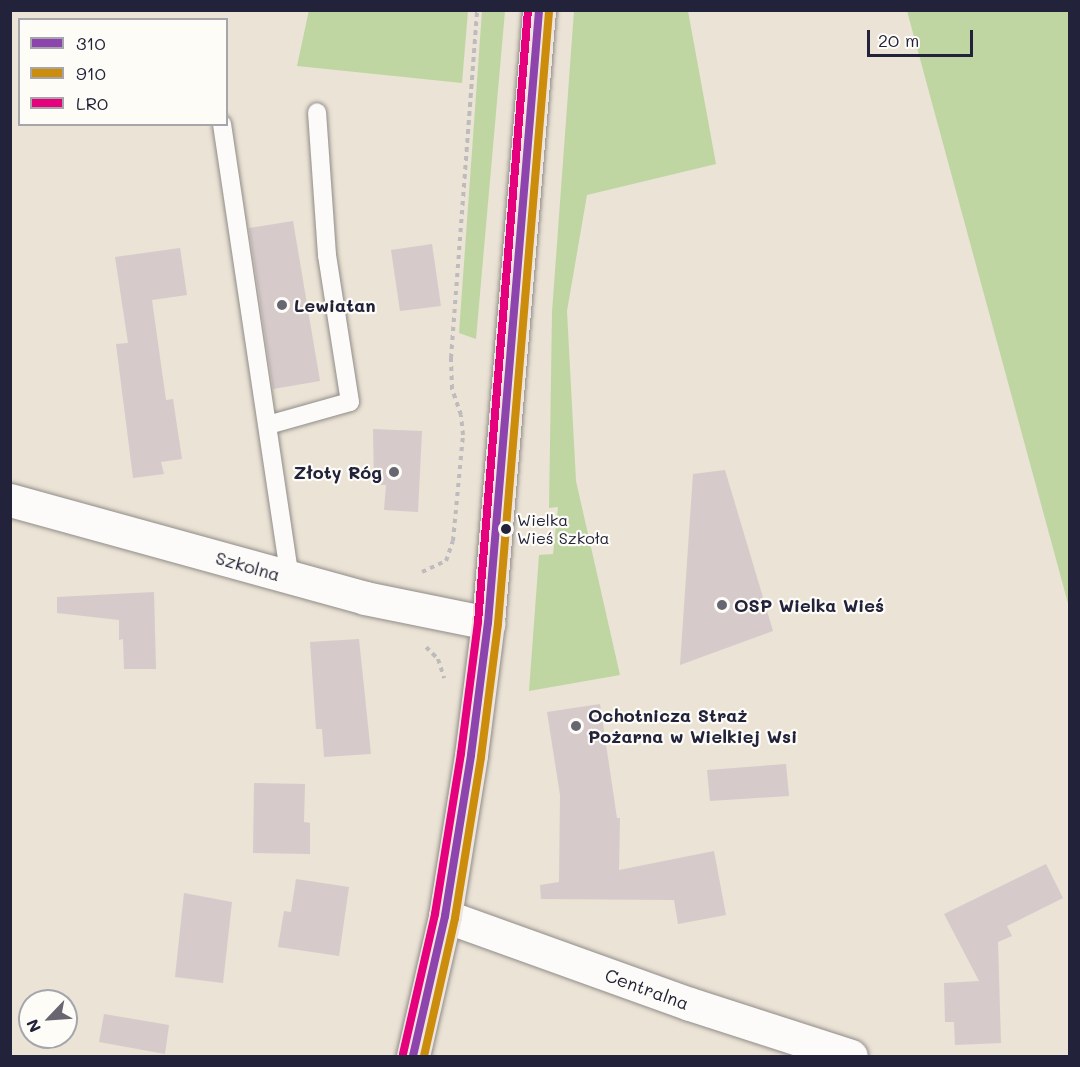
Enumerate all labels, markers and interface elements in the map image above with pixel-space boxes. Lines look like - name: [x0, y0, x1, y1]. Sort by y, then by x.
- legend: [18, 18, 228, 126]
- scale bar: [870, 18, 976, 56]
- text: 20 m: [878, 28, 919, 52]
- text: 310: [76, 31, 106, 55]
- text: 910: [76, 61, 106, 85]
- text: LR0: [76, 91, 108, 115]
- place label: Lewiatan: [294, 294, 376, 316]
- marker: Lewiatan: [275, 298, 289, 312]
- place label: Złoty Róg: [293, 461, 382, 483]
- marker: Złoty Róg: [387, 465, 401, 479]
- place label: Wielka Wieś Szkoła: [517, 510, 610, 548]
- marker: Wielka Wieś Szkoła: [500, 523, 512, 535]
- street label: Szkolna: [213, 547, 283, 585]
- place label: OSP Wielka Wieś: [734, 594, 884, 616]
- marker: OSP Wielka Wieś: [715, 598, 729, 612]
- place label: Ochotnicza Straż Pożarna w Wielkiej Wsi: [588, 705, 797, 748]
- marker: Ochotnicza Straż Pożarna w Wielkiej Wsi: [569, 719, 583, 733]
- street label: Centralna: [602, 964, 692, 1014]
- north arrow: [18, 989, 78, 1049]
- text: N: [21, 1016, 45, 1036]

